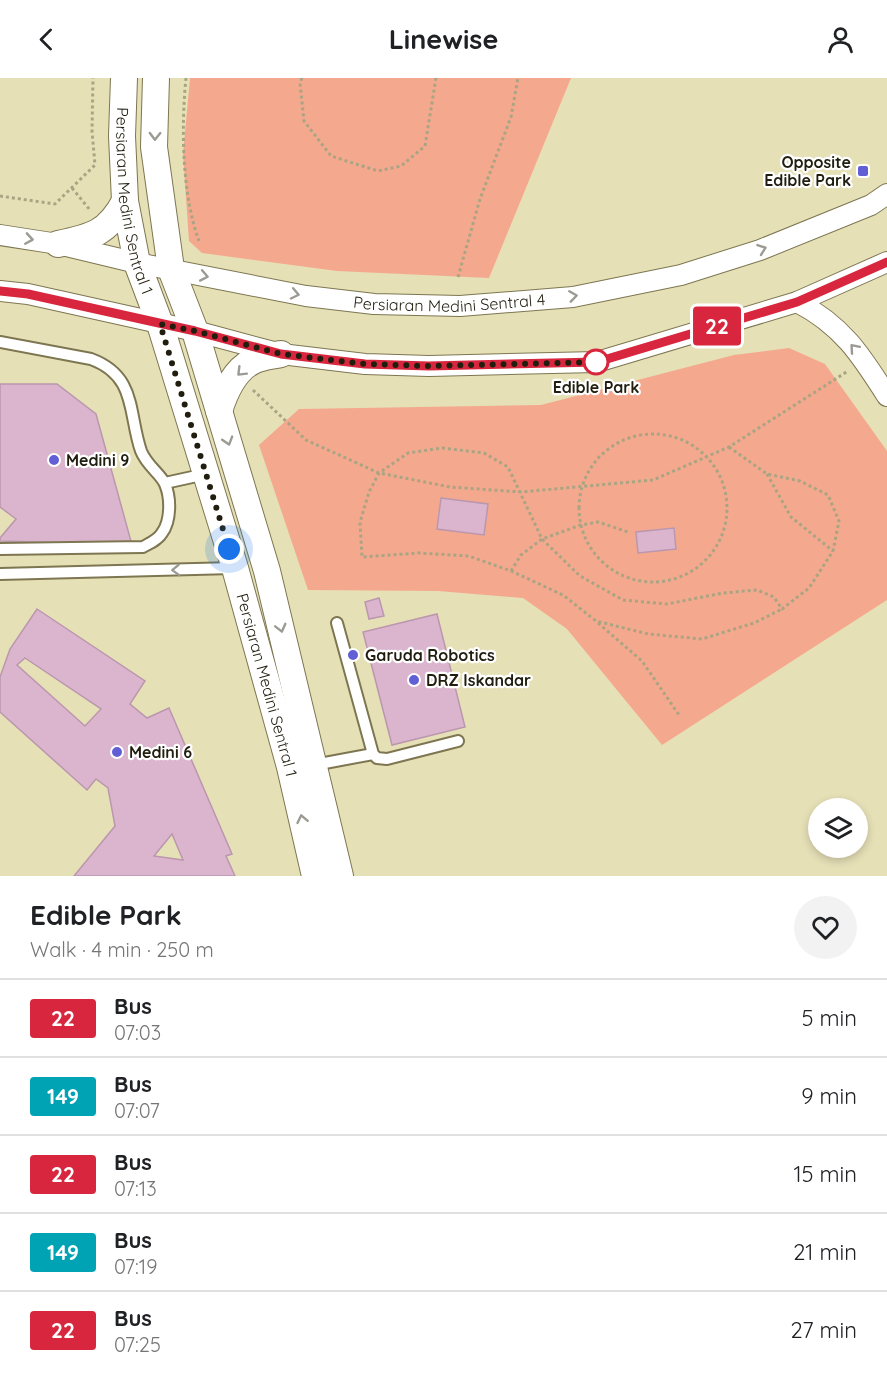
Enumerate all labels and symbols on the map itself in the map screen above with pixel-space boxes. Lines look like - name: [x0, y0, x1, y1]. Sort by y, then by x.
- street label: Persiaran Medini Sentral 1: [112, 107, 158, 297]
- one-way arrow: [148, 132, 161, 141]
- place label: Opposite Edible Park: [764, 152, 851, 190]
- marker: Opposite Edible Park: [856, 164, 870, 178]
- one-way arrow: [25, 233, 34, 245]
- one-way arrow: [756, 244, 767, 256]
- one-way arrow: [200, 269, 209, 281]
- one-way arrow: [290, 287, 300, 300]
- street label: Persiaran Medini Sentral 4: [352, 289, 546, 316]
- one-way arrow: [568, 291, 578, 303]
- line badge: 22: [690, 306, 744, 346]
- one-way arrow: [850, 344, 861, 355]
- marker: Edible Park: [583, 349, 609, 375]
- one-way arrow: [237, 365, 248, 376]
- place label: Edible Park: [553, 377, 639, 397]
- one-way arrow: [221, 435, 233, 446]
- place label: Medini 9: [66, 450, 129, 470]
- marker: Medini 9: [47, 453, 61, 467]
- your location: [214, 534, 244, 564]
- one-way arrow: [172, 563, 181, 576]
- street label: Persiaran Medini Sentral 1: [232, 591, 302, 779]
- one-way arrow: [273, 623, 286, 633]
- place label: Garuda Robotics: [365, 645, 495, 665]
- marker: Garuda Robotics: [346, 648, 360, 662]
- place label: DRZ Iskandar: [426, 670, 531, 690]
- marker: DRZ Iskandar: [407, 673, 421, 687]
- place label: Medini 6: [129, 742, 192, 762]
- marker: Medini 6: [110, 745, 124, 759]
- one-way arrow: [296, 814, 309, 824]

